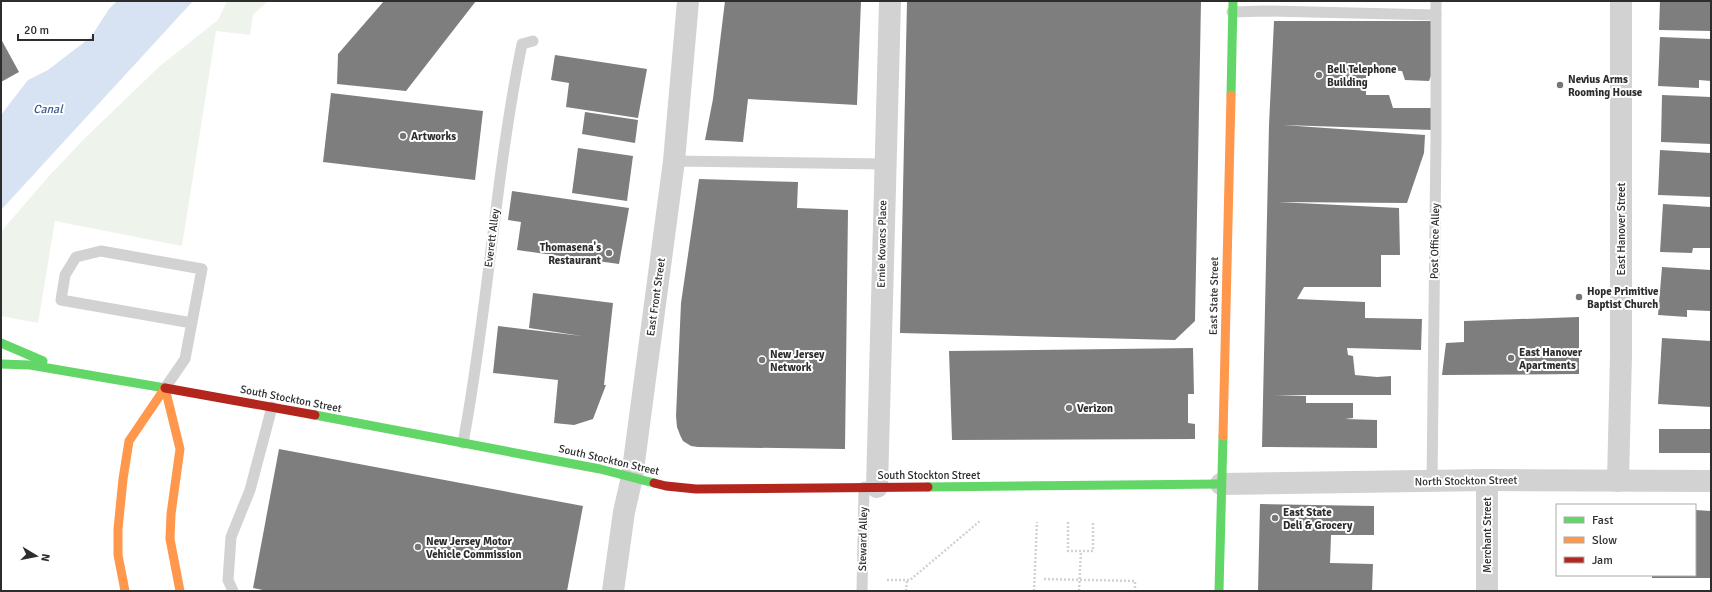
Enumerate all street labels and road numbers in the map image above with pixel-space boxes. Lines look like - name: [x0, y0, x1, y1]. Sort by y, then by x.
- street label: East Hanover Street: [1615, 182, 1628, 275]
- street label: Ernie Kovacs Place: [875, 200, 889, 288]
- street label: Post Office Alley: [1428, 202, 1442, 279]
- street label: Everett Alley: [482, 207, 502, 268]
- street label: East State Street: [1207, 256, 1221, 335]
- street label: East Front Street: [644, 257, 668, 337]
- street label: South Stockton Street: [239, 383, 343, 415]
- street label: South Stockton Street: [557, 442, 661, 478]
- street label: South Stockton Street: [878, 469, 981, 482]
- street label: North Stockton Street: [1415, 474, 1518, 488]
- street label: Merchant Street: [1481, 497, 1494, 573]
- street label: Steward Alley: [856, 506, 870, 571]

